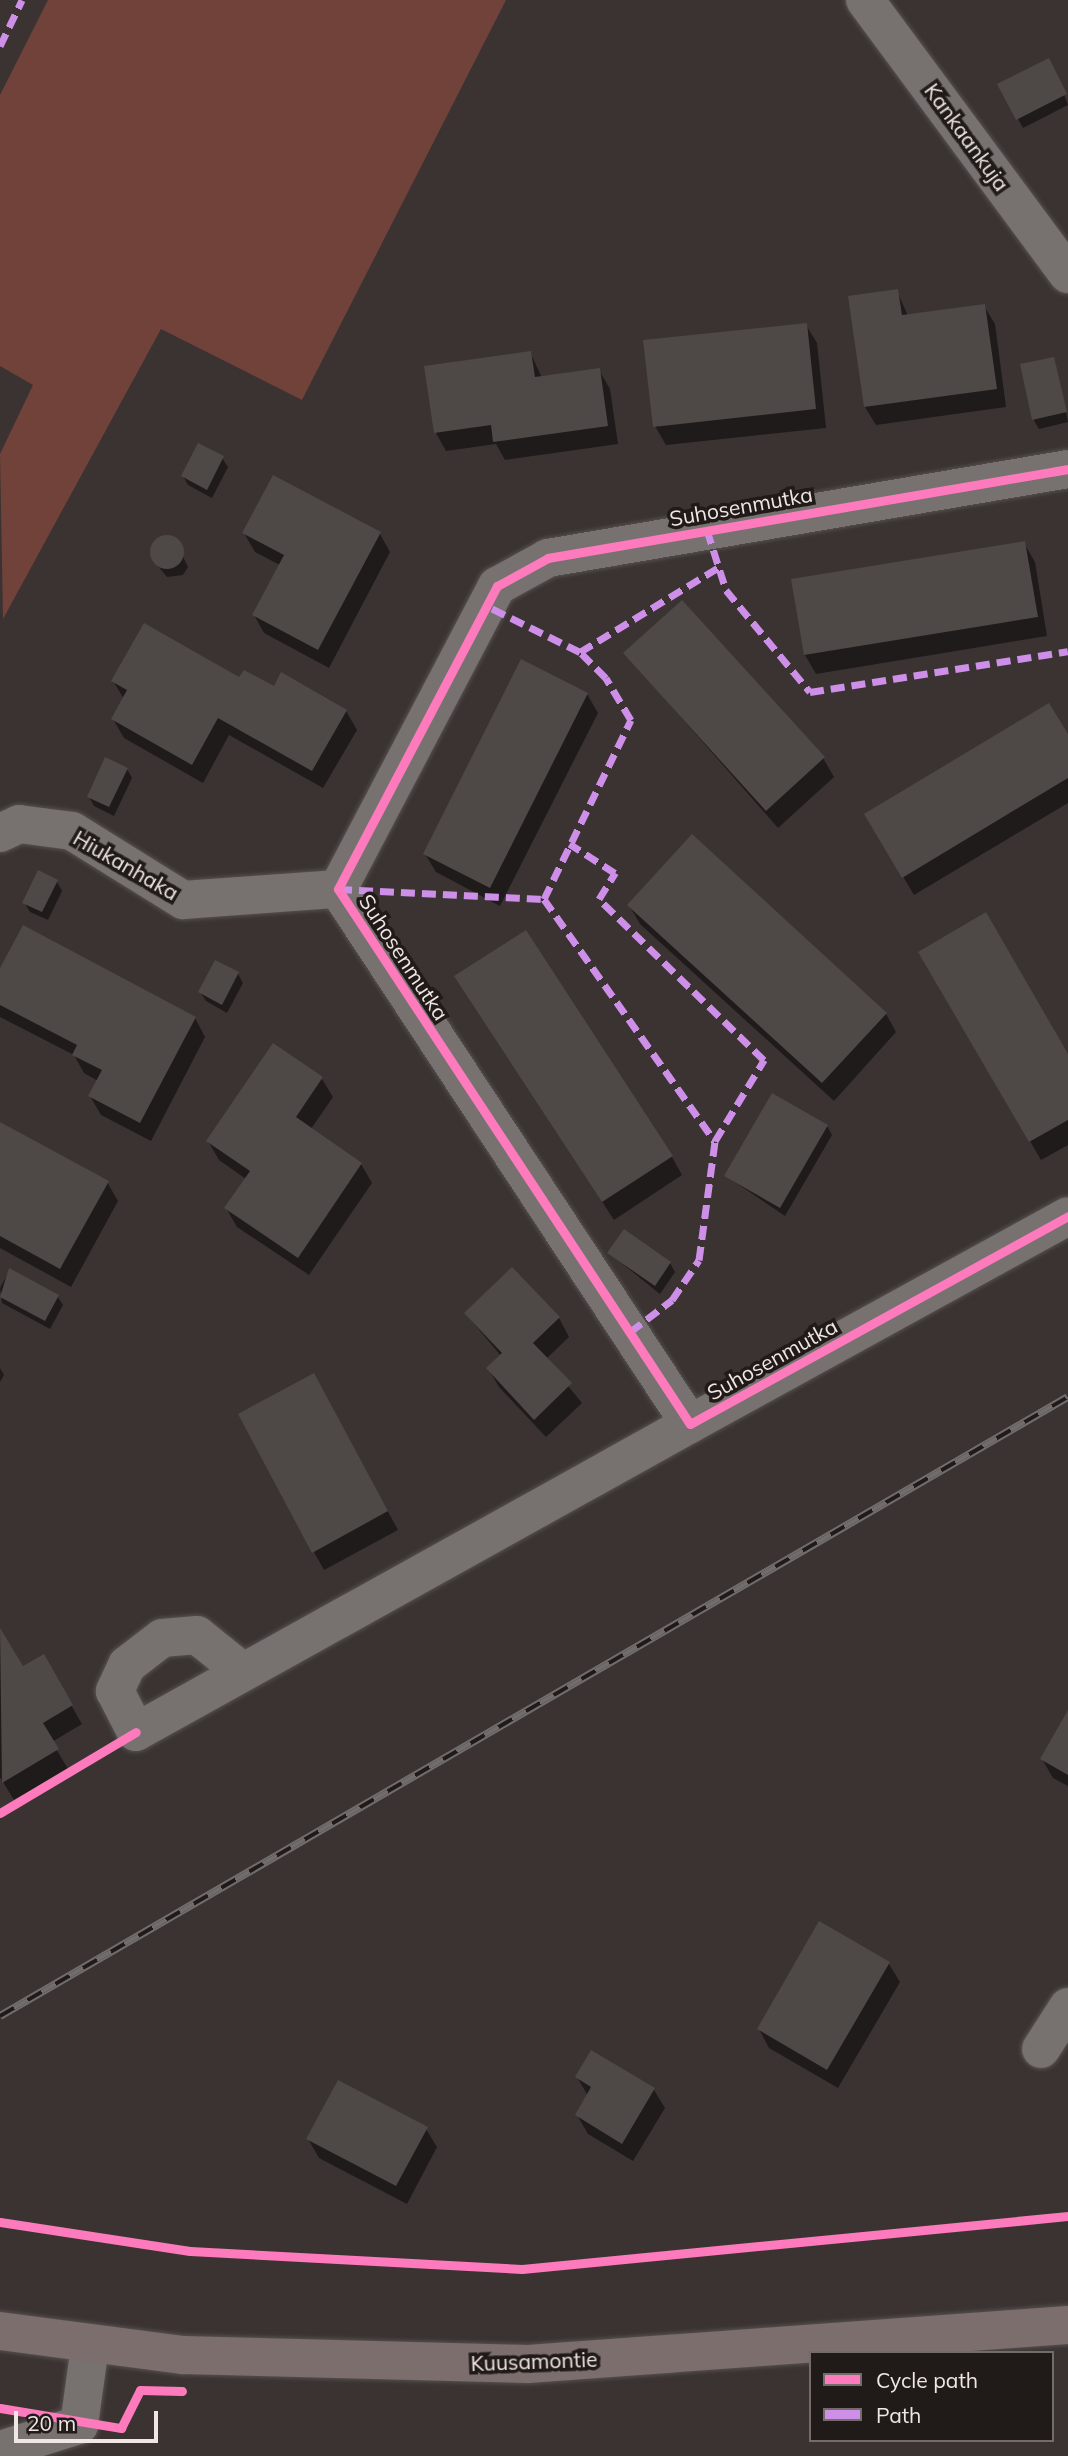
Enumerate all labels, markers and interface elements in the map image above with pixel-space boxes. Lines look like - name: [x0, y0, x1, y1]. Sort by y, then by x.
- street label: Kankaankuja: [919, 78, 1015, 196]
- street label: Suhosenmutka: [667, 481, 815, 531]
- street label: Hiukanhaka: [69, 825, 183, 905]
- street label: Suhosenmutka: [354, 889, 454, 1025]
- street label: Suhosenmutka: [703, 1313, 841, 1405]
- street label: Kuusamontie: [470, 2346, 598, 2376]
- legend: [809, 2351, 1054, 2442]
- text: Cycle path: [876, 2367, 978, 2393]
- scale bar: [18, 2396, 161, 2440]
- text: Path: [876, 2402, 921, 2428]
- text: 20 m: [27, 2410, 76, 2436]

